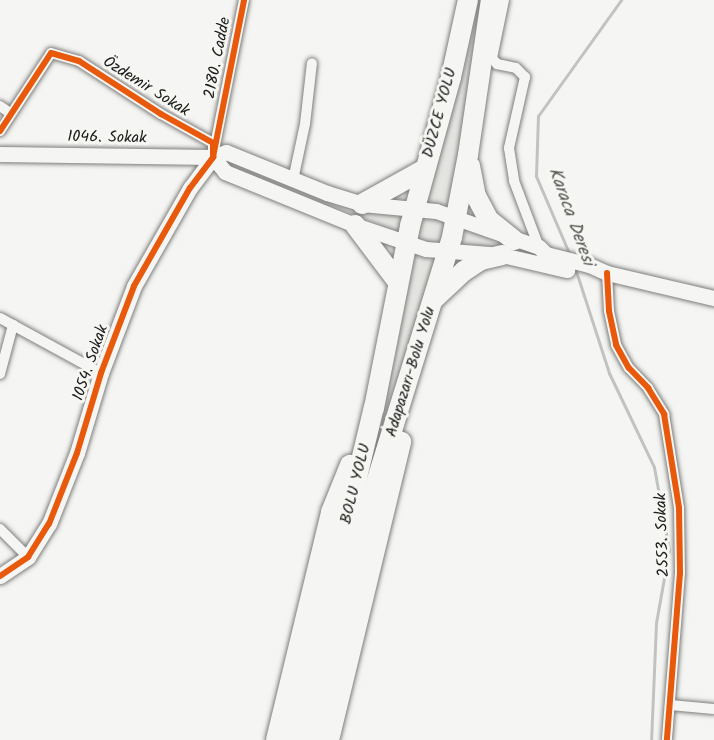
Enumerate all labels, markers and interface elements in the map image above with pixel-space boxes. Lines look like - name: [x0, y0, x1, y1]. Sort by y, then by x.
- street label: 2180. Cadde: [201, 16, 235, 100]
- street label: Özdemir Sokak: [99, 53, 193, 121]
- street label: DÜZCE YOLU: [419, 66, 461, 160]
- street label: 1046. Sokak: [67, 128, 147, 148]
- water label: Karaca Deresi: [542, 165, 598, 269]
- street label: Adapazarı-Bolu Yolu: [382, 305, 440, 439]
- street label: 1054. Sokak: [69, 323, 113, 403]
- street label: BOLU YOLU: [337, 442, 375, 526]
- street label: 2553. Sokak: [652, 493, 674, 577]

